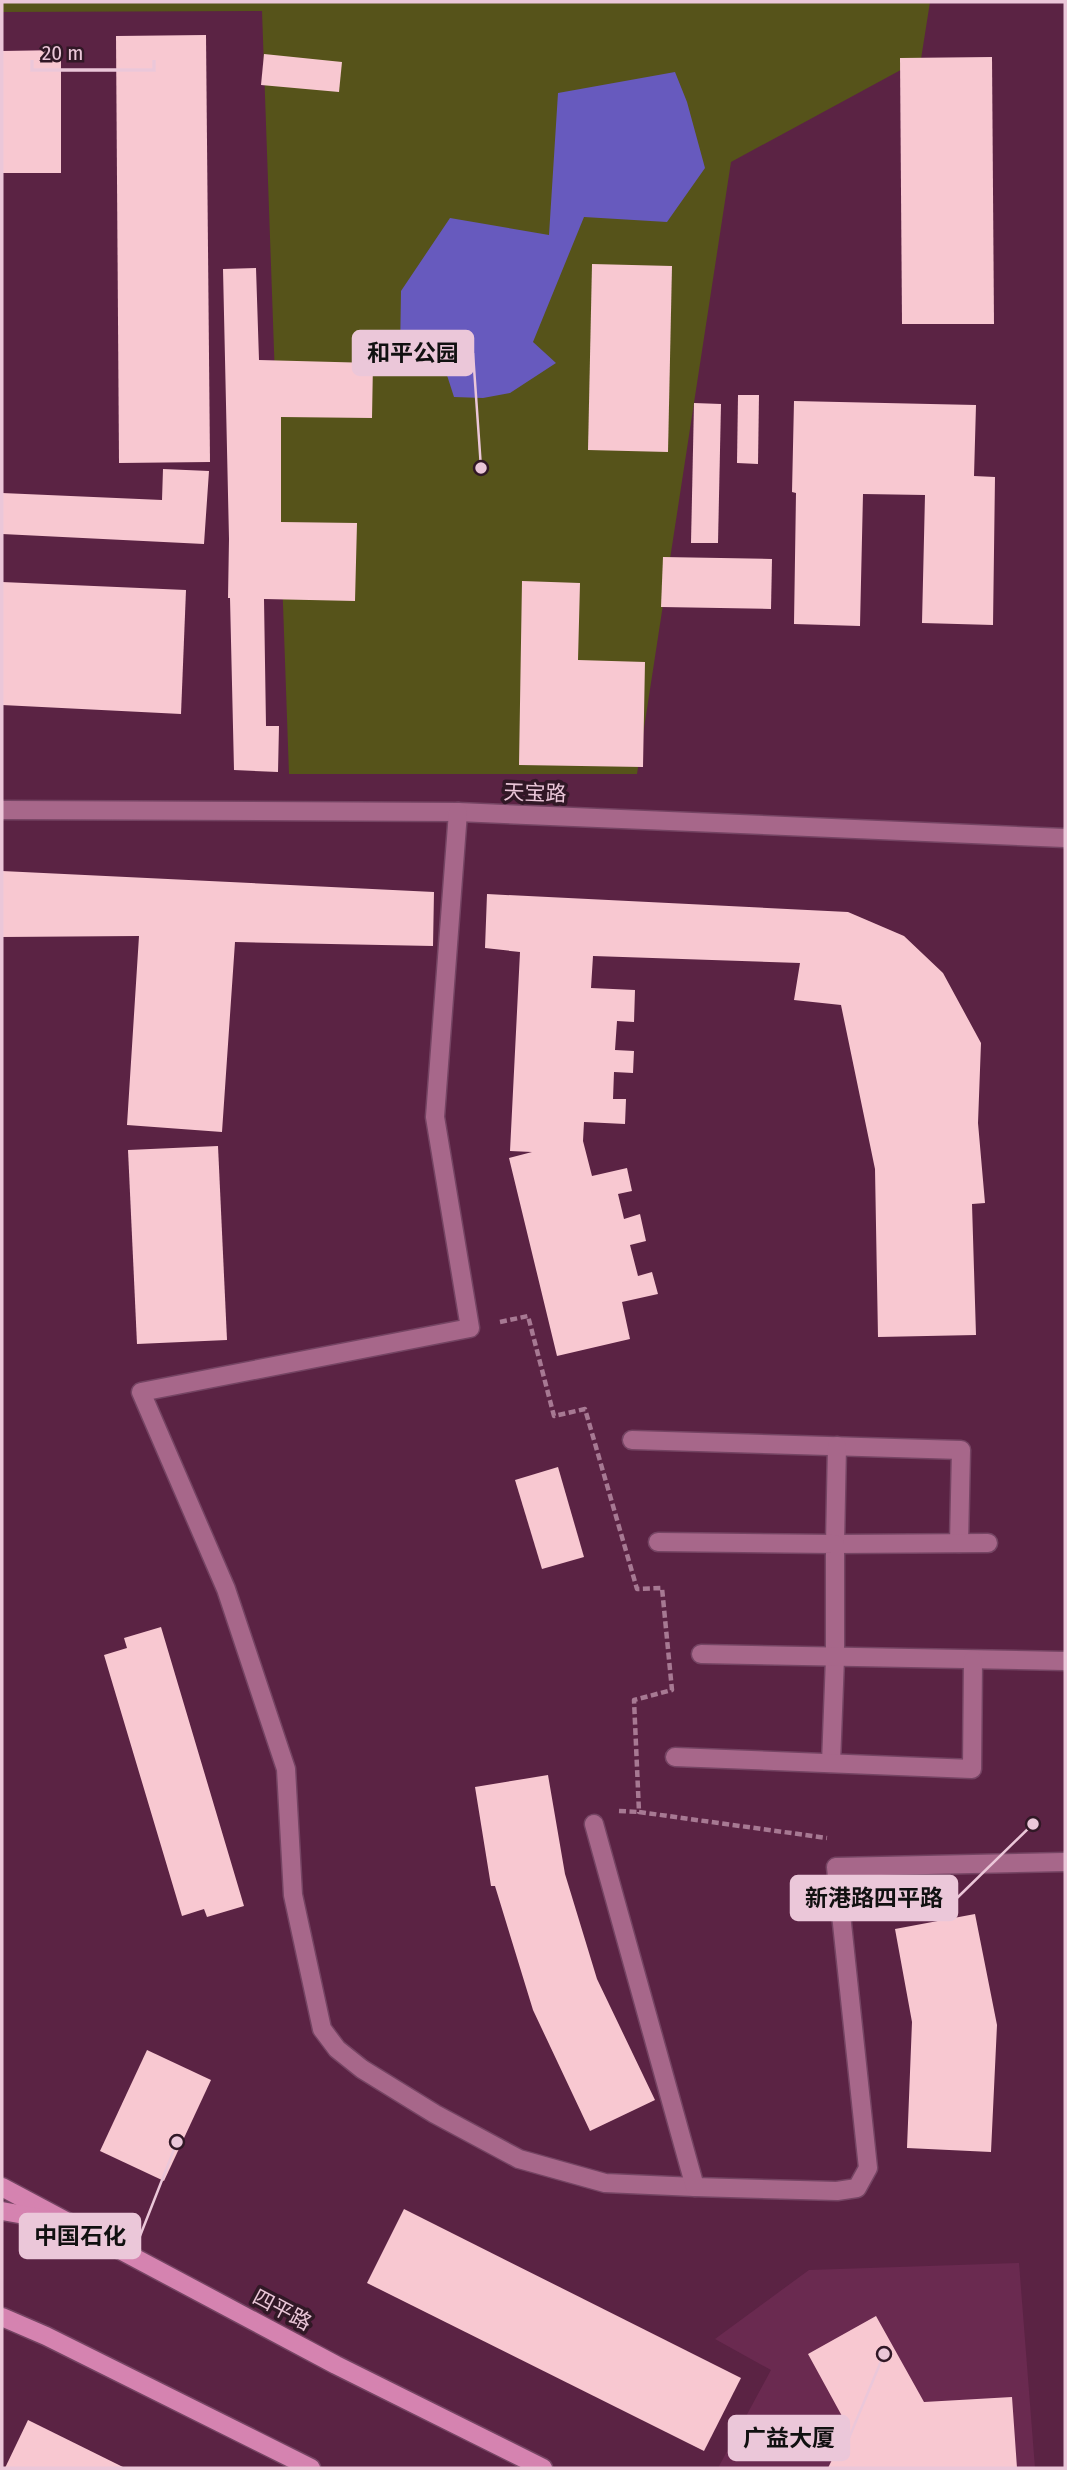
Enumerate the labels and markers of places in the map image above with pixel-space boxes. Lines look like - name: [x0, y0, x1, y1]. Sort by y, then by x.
- callout: 和平公园: [353, 331, 473, 375]
- callout: 新港路四平路: [791, 1876, 957, 1920]
- callout: 中国石化: [20, 2214, 140, 2258]
- callout: 广益大厦: [729, 2416, 849, 2460]

